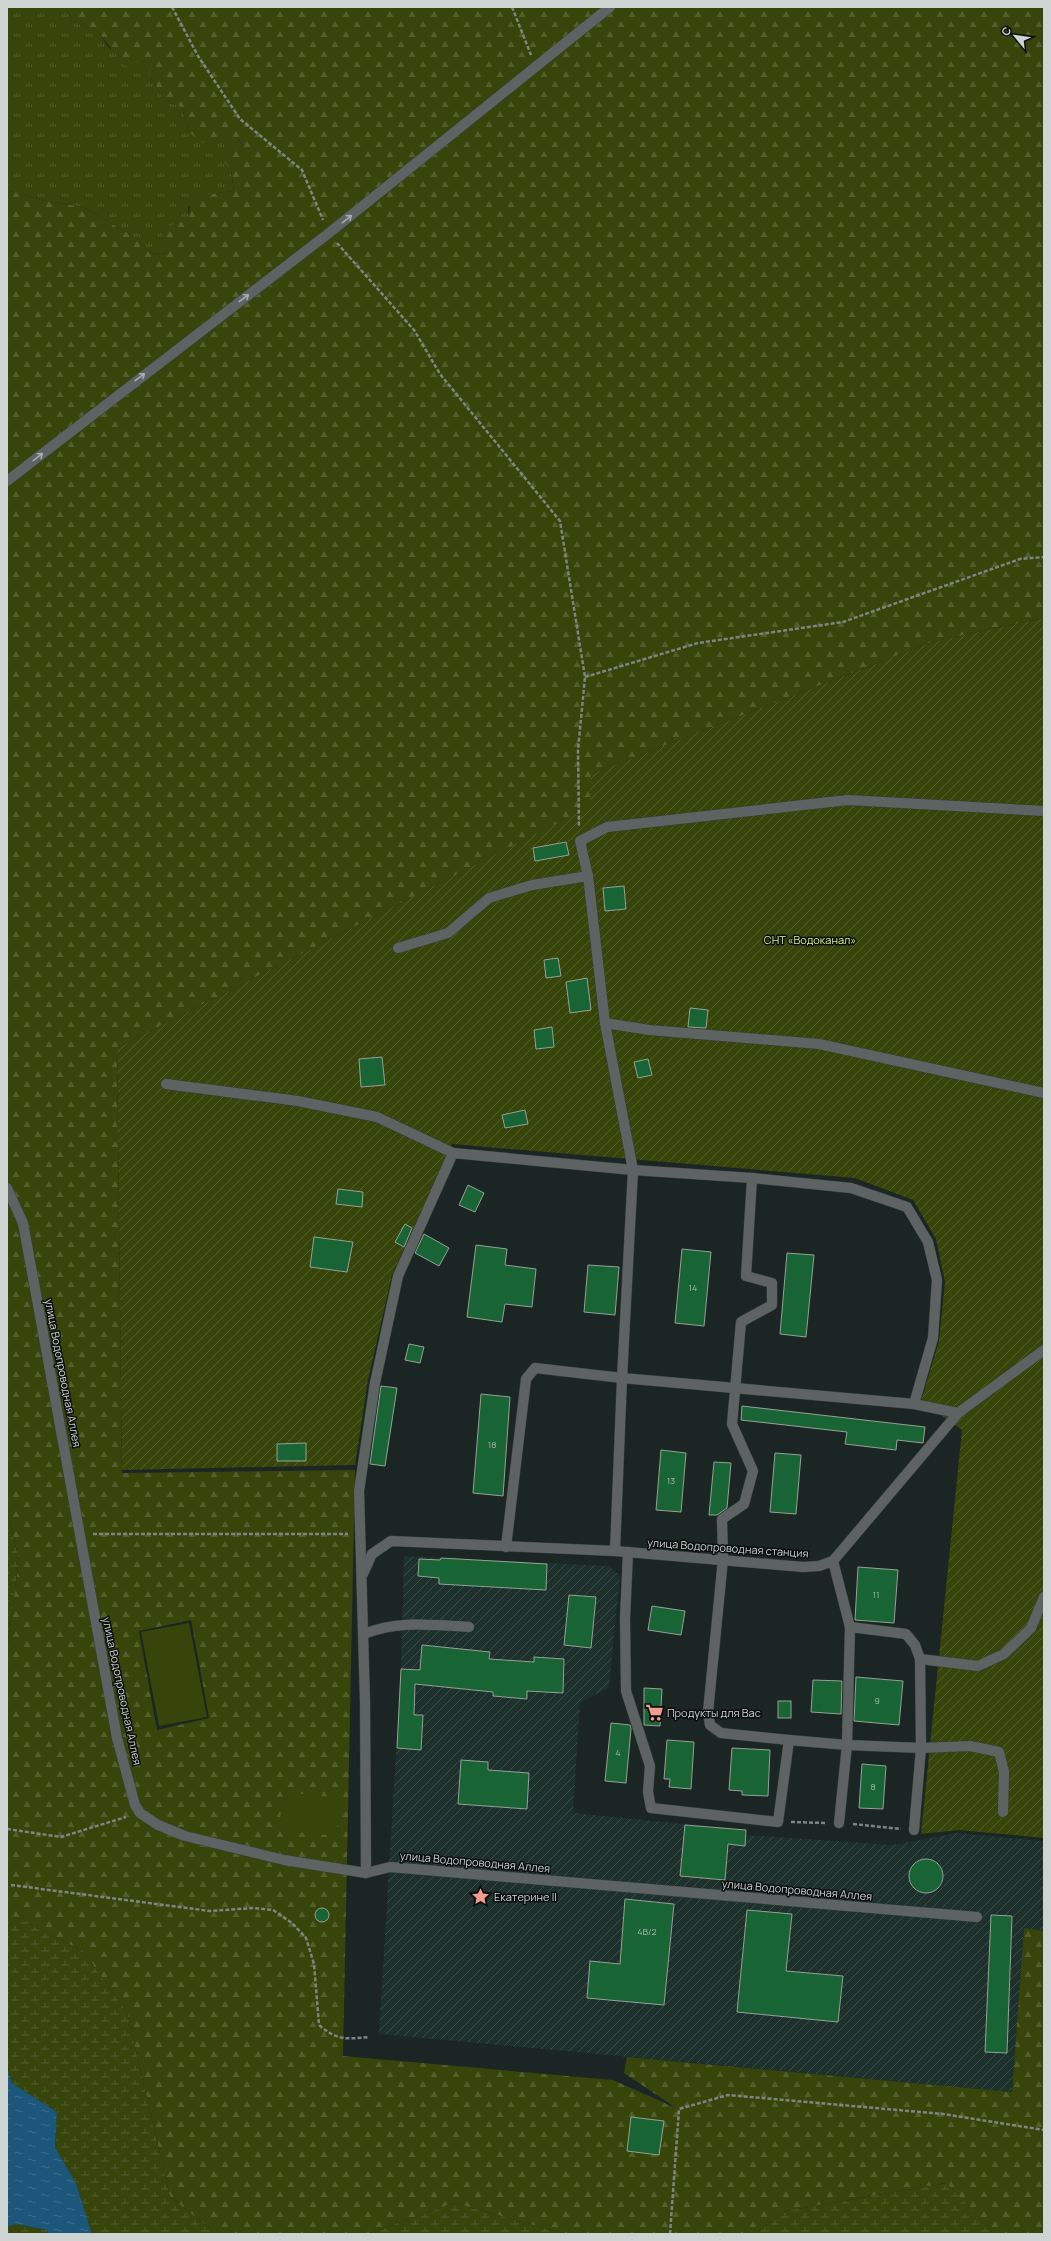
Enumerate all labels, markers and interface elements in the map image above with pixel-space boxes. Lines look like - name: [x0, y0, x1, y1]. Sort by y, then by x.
- north arrow: [995, 16, 1035, 56]
- text: С: [997, 24, 1014, 38]
- one-way arrow: [341, 215, 352, 223]
- one-way arrow: [238, 294, 249, 302]
- one-way arrow: [135, 373, 146, 381]
- one-way arrow: [32, 452, 43, 461]
- park label: СНТ «Водоканал»: [764, 932, 856, 947]
- house number: 14: [689, 1281, 697, 1294]
- street label: улица Водопроводная Аллея: [42, 1297, 85, 1448]
- house number: 18: [488, 1438, 496, 1451]
- house number: 13: [667, 1474, 675, 1487]
- street label: улица Водопроводная станция: [647, 1534, 809, 1561]
- house number: 11: [872, 1588, 880, 1601]
- street label: улица Водопроводная Аллея: [99, 1616, 146, 1766]
- house number: 9: [874, 1694, 880, 1707]
- supermarket icon: Продукты для Вас: [644, 1703, 664, 1723]
- place label: Продукты для Вас: [667, 1705, 761, 1720]
- house number: 4: [615, 1746, 621, 1759]
- house number: 8: [870, 1780, 876, 1793]
- street label: улица Водопроводная Аллея: [399, 1847, 551, 1876]
- street label: улица Водопроводная Аллея: [721, 1875, 873, 1904]
- place icon: Екатерине II: [471, 1887, 491, 1907]
- place label: Екатерине II: [494, 1889, 557, 1904]
- house number: 4В/2: [637, 1925, 657, 1938]

